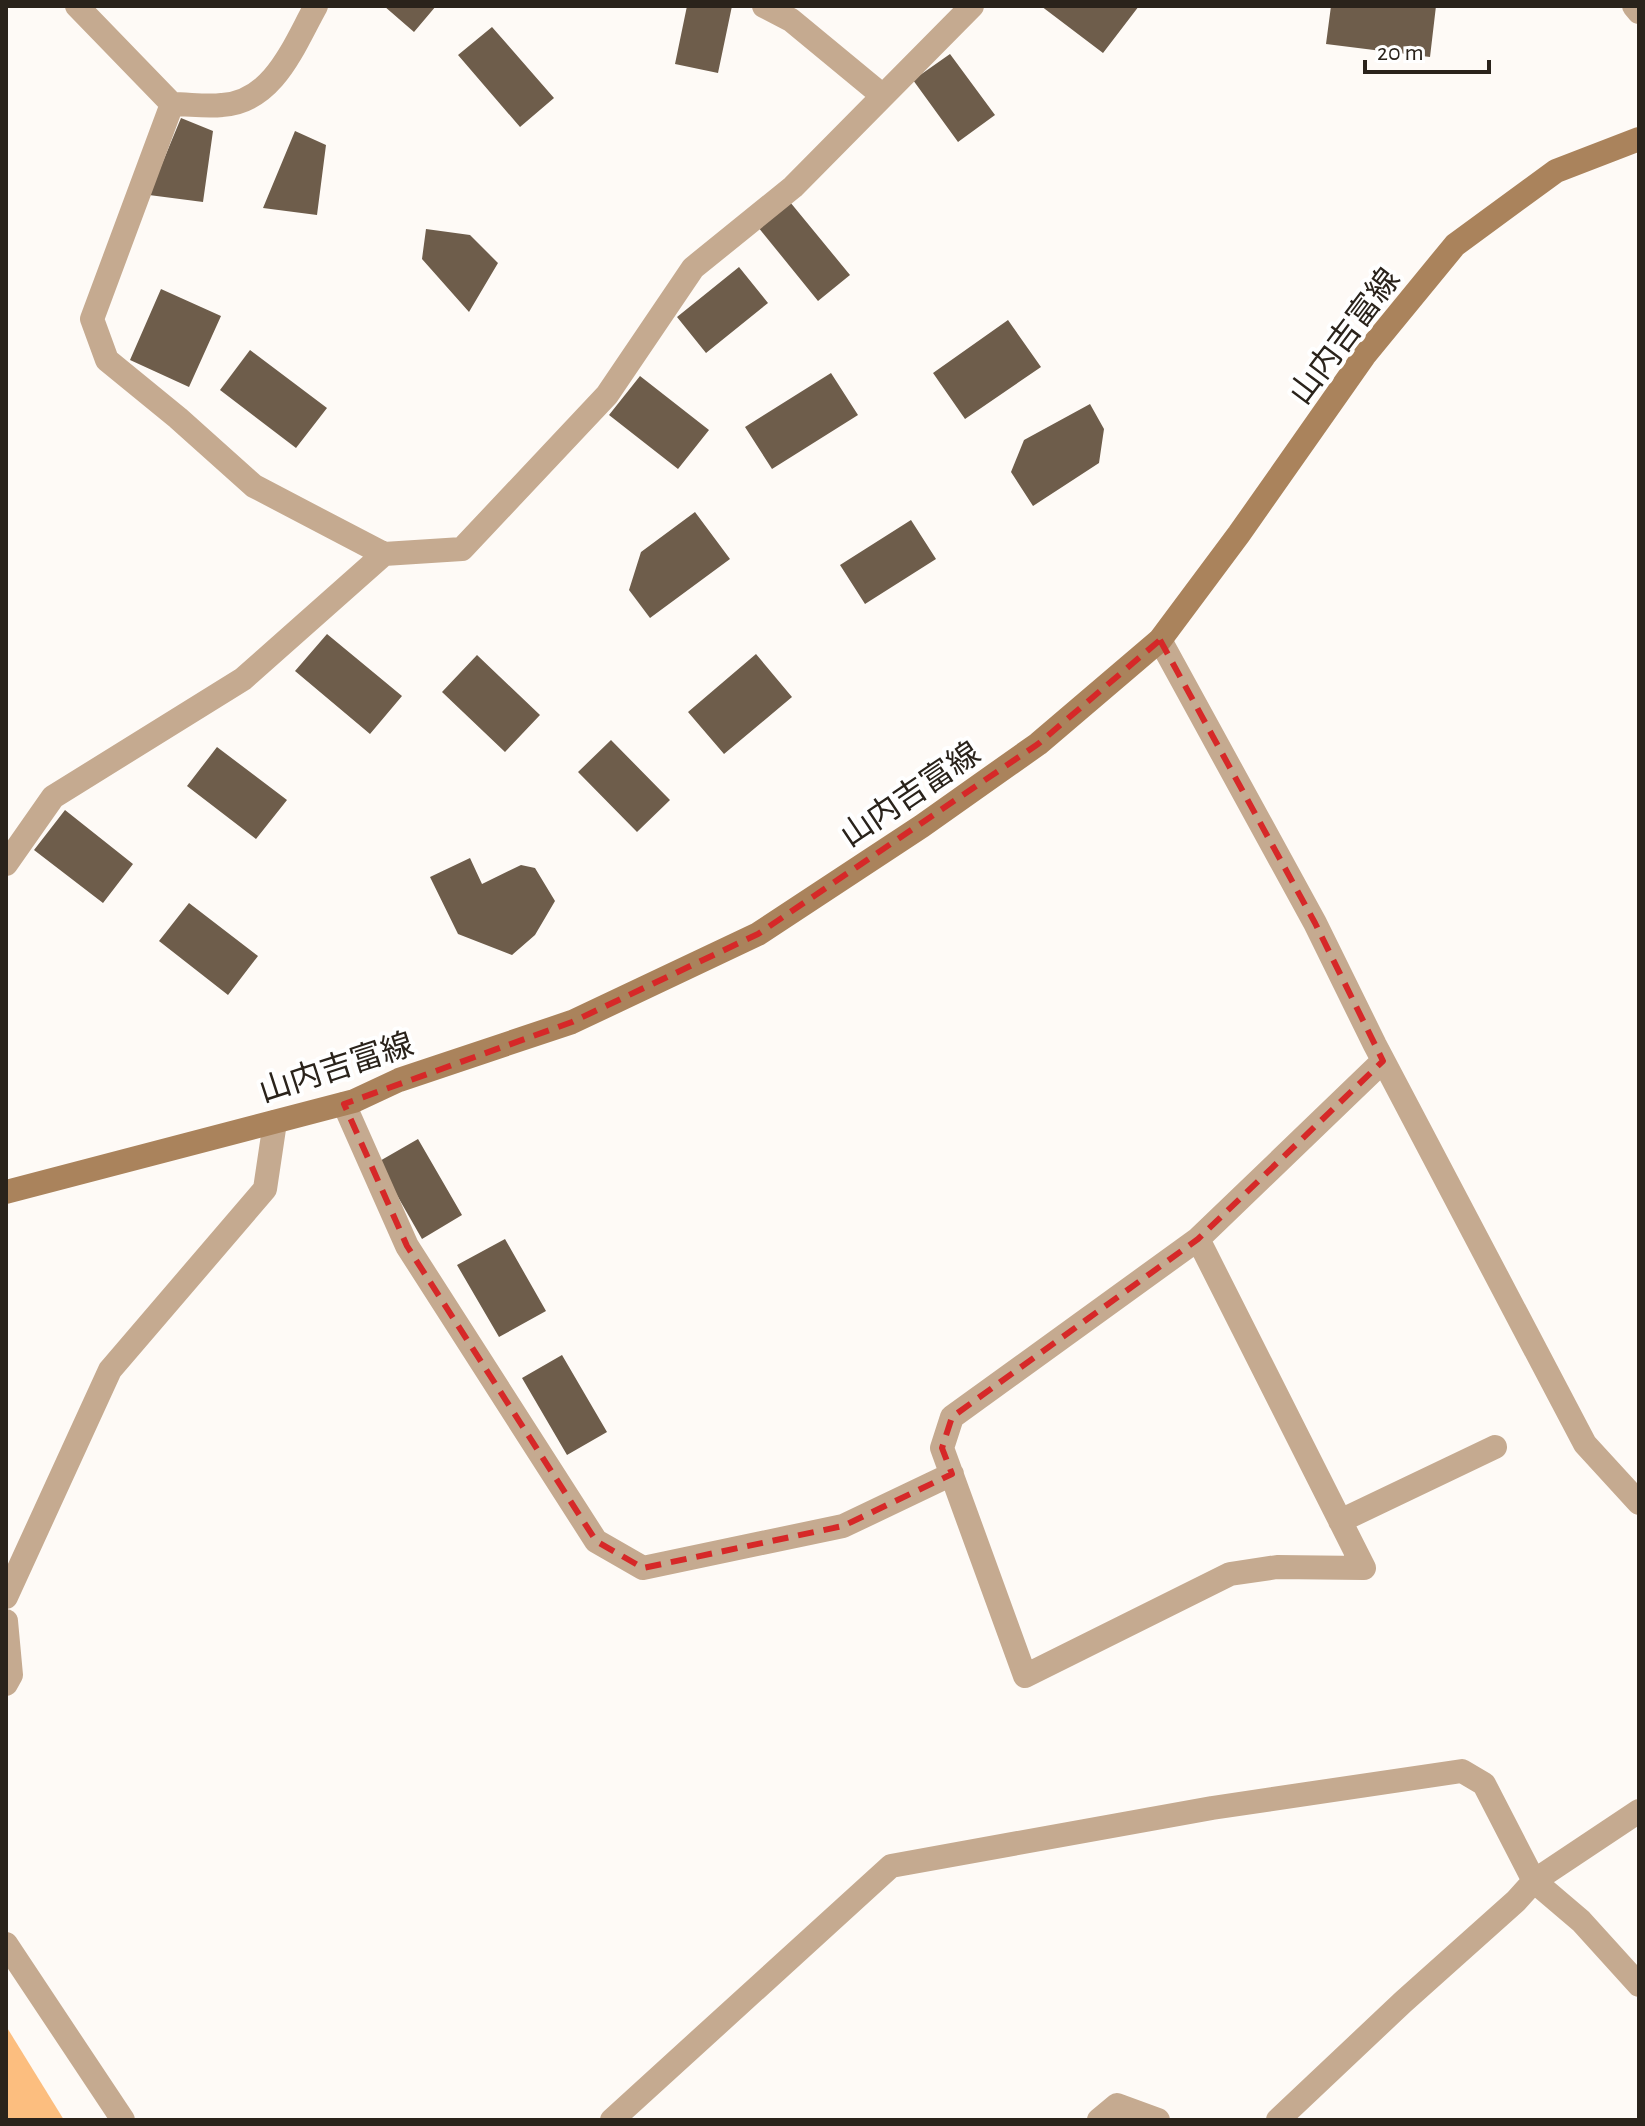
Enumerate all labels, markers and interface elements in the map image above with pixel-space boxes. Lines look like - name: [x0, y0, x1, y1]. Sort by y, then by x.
- scale bar: [1365, 24, 1489, 74]
- text: 20 m: [1377, 41, 1424, 65]
- street label: 山内吉富線: [1282, 262, 1406, 410]
- street label: 山内吉富線: [834, 735, 986, 853]
- street label: 山内吉富線: [255, 1026, 417, 1108]

